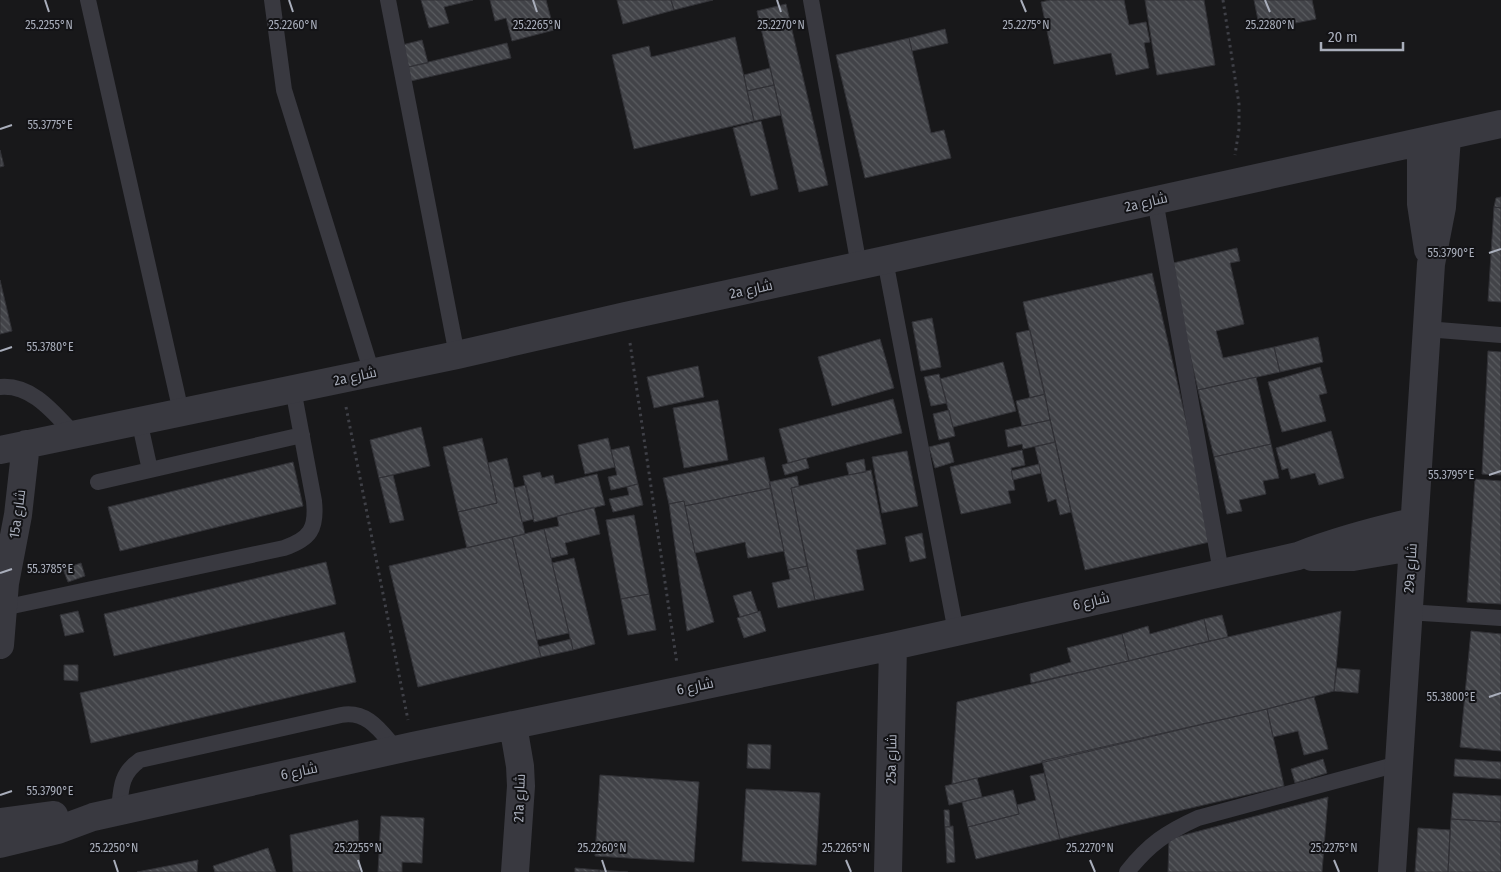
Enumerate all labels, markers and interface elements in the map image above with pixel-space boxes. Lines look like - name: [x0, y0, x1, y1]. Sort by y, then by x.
- text: 25.2255°N: [25, 18, 73, 32]
- text: 25.2260°N: [268, 18, 318, 32]
- text: 25.2265°N: [513, 18, 561, 32]
- text: 25.2270°N: [757, 18, 805, 32]
- text: 25.2275°N: [1003, 18, 1049, 32]
- text: 25.2280°N: [1245, 18, 1295, 32]
- scale bar: [1321, 20, 1404, 52]
- text: 20 m: [1328, 28, 1358, 46]
- text: 55.3775°E: [27, 118, 73, 132]
- street label: 2a شارع: [1123, 189, 1169, 216]
- text: 55.3790°E: [1428, 246, 1475, 260]
- street label: 2a شارع: [728, 277, 774, 302]
- text: 55.3780°E: [26, 340, 74, 354]
- street label: 2a شارع: [332, 364, 378, 389]
- text: 55.3795°E: [1428, 468, 1474, 482]
- street label: 15a شارع: [6, 489, 29, 540]
- street label: 29a شارع: [1400, 542, 1421, 594]
- text: 55.3785°E: [27, 562, 73, 576]
- street label: شارع 6: [1071, 589, 1111, 614]
- street label: شارع 6: [675, 674, 715, 699]
- text: 55.3800°E: [1427, 690, 1476, 704]
- street label: 25a شارع: [883, 734, 900, 784]
- street label: شارع 6: [279, 759, 319, 784]
- street label: 21a شارع: [510, 773, 529, 823]
- text: 55.3790°E: [27, 784, 74, 798]
- text: 25.2250°N: [90, 841, 138, 855]
- text: 25.2255°N: [334, 841, 382, 855]
- text: 25.2260°N: [577, 841, 627, 855]
- text: 25.2265°N: [822, 841, 870, 855]
- text: 25.2270°N: [1066, 841, 1114, 855]
- text: 25.2275°N: [1311, 841, 1357, 855]

